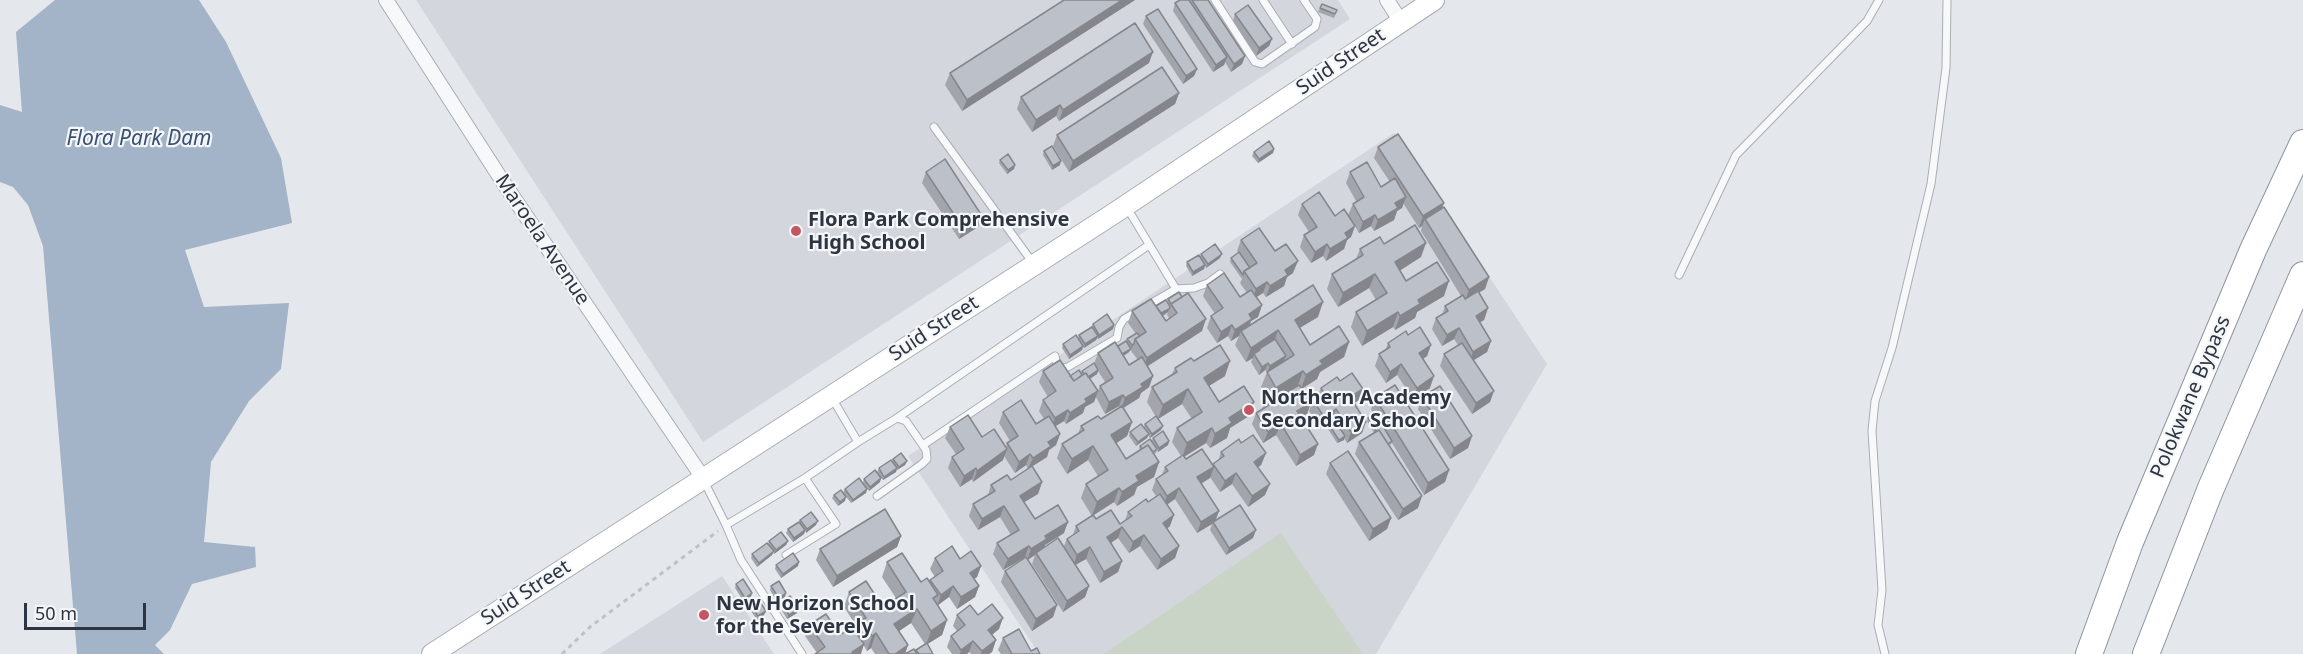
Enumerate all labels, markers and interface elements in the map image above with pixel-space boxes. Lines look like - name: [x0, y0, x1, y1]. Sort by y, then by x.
- street label: Suid Street: [1292, 24, 1390, 100]
- water label: Flora Park Dam: [67, 126, 211, 152]
- street label: Maroela Avenue: [489, 170, 595, 310]
- place label: Flora Park Comprehensive High School: [808, 208, 1069, 255]
- marker: Flora Park Comprehensive High School: [789, 224, 803, 238]
- street label: Suid Street: [885, 291, 983, 367]
- street label: Polokwane Bypass: [2146, 312, 2236, 482]
- place label: Northern Academy Secondary School: [1261, 386, 1451, 433]
- marker: Northern Academy Secondary School: [1242, 403, 1256, 417]
- street label: Suid Street: [477, 555, 575, 631]
- scale bar: [27, 591, 148, 629]
- place label: New Horizon School for the Severely: [716, 592, 915, 639]
- text: 50 m: [35, 601, 77, 625]
- marker: New Horizon School for the Severely: [697, 608, 711, 622]

